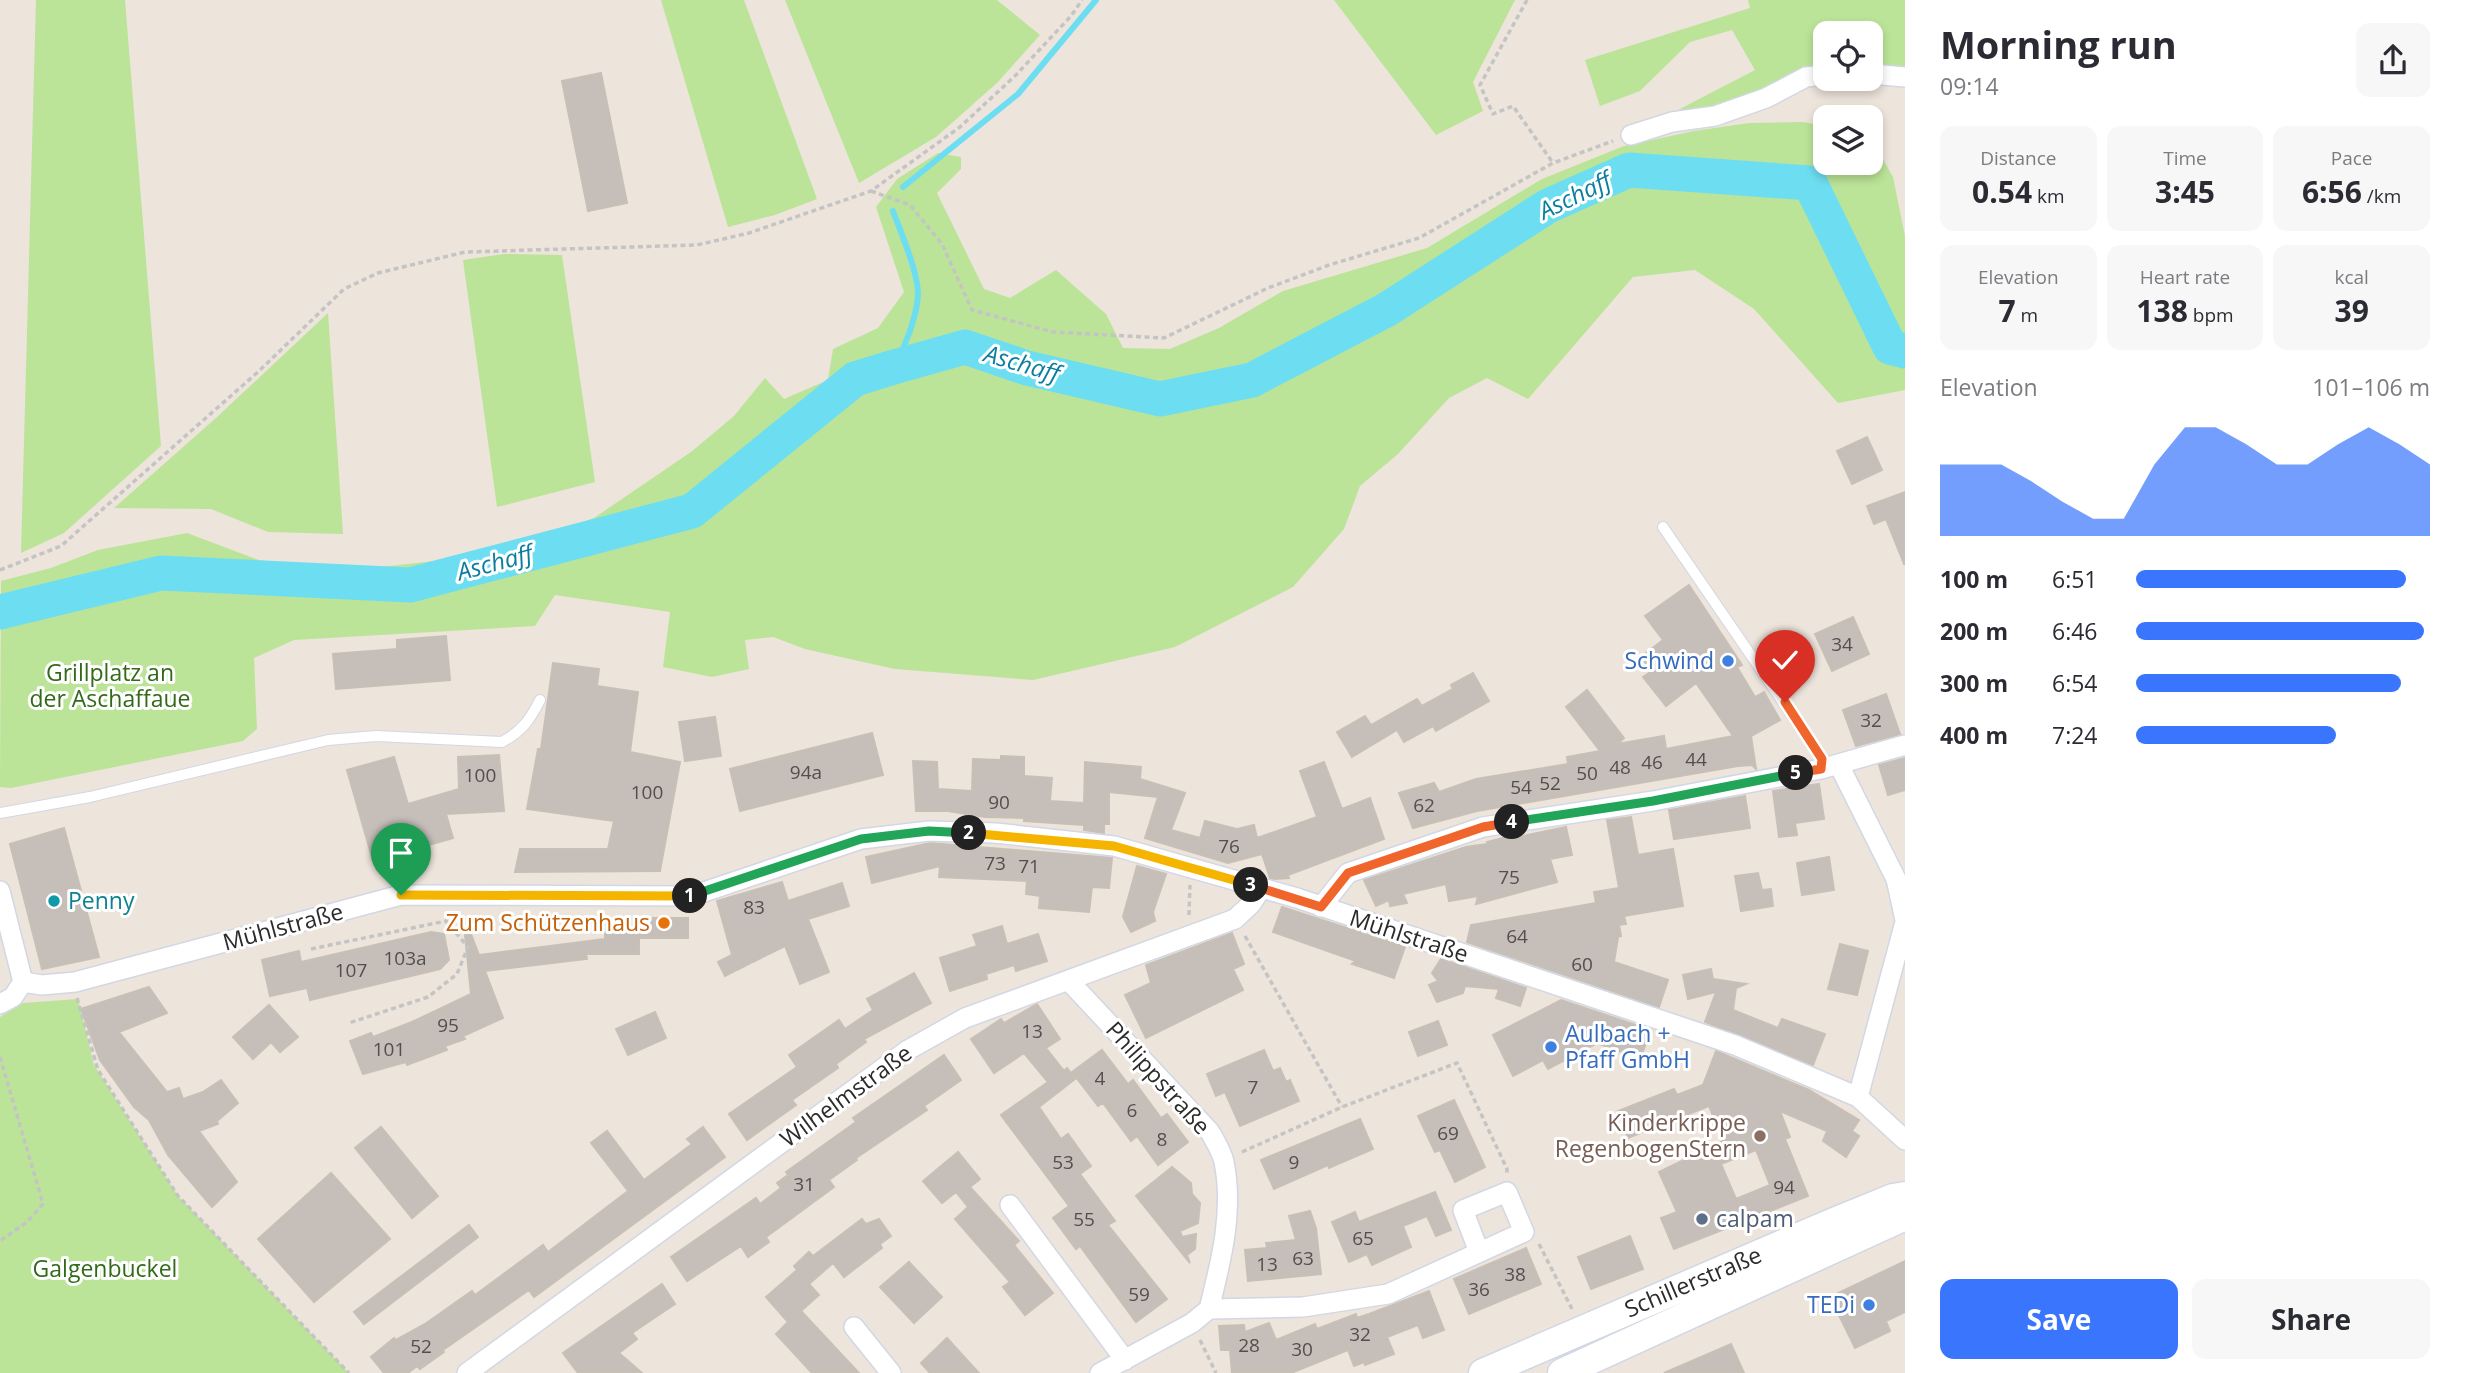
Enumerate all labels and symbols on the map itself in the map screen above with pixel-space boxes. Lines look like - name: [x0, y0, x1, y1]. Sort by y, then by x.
- water label: Aschaff: [1531, 161, 1620, 227]
- water label: Aschaff: [979, 336, 1068, 390]
- water label: Aschaff: [451, 535, 540, 588]
- pin: [1755, 630, 1815, 702]
- house number: 34: [1831, 631, 1853, 657]
- place label: Schwind: [1624, 644, 1714, 676]
- marker: Schwind: [1720, 653, 1736, 669]
- park label: Grillplatz an der Aschaffaue: [29, 656, 191, 714]
- house number: 32: [1860, 707, 1882, 733]
- house number: 44: [1685, 746, 1707, 772]
- house number: 46: [1641, 749, 1663, 775]
- house number: 48: [1609, 754, 1631, 780]
- pin: 5: [1778, 756, 1814, 790]
- house number: 94a: [790, 759, 822, 785]
- house number: 50: [1576, 760, 1598, 786]
- house number: 100: [464, 762, 496, 788]
- house number: 52: [1539, 770, 1561, 796]
- house number: 54: [1510, 774, 1532, 800]
- house number: 100: [631, 779, 663, 805]
- house number: 90: [988, 789, 1010, 815]
- house number: 62: [1413, 792, 1435, 818]
- pin: 4: [1494, 804, 1530, 840]
- pin: 2: [951, 816, 986, 850]
- pin: [371, 823, 431, 895]
- house number: 76: [1218, 833, 1240, 859]
- house number: 73: [984, 850, 1006, 876]
- house number: 71: [1018, 853, 1040, 879]
- house number: 75: [1498, 864, 1520, 890]
- pin: 3: [1234, 868, 1268, 903]
- pin: 1: [672, 878, 708, 914]
- place label: Penny: [68, 884, 135, 916]
- marker: Penny: [46, 893, 62, 909]
- house number: 83: [743, 894, 765, 920]
- street label: Mühlstraße: [219, 895, 346, 957]
- street label: Mühlstraße: [1346, 901, 1473, 969]
- place label: Zum Schützenhaus: [446, 906, 650, 938]
- marker: Zum Schützenhaus: [656, 915, 672, 931]
- house number: 64: [1506, 923, 1528, 949]
- house number: 103a: [383, 945, 427, 971]
- house number: 60: [1571, 951, 1593, 977]
- house number: 107: [335, 957, 367, 983]
- house number: 95: [437, 1012, 459, 1038]
- street label: Philippstraße: [1099, 1014, 1218, 1141]
- place label: Aulbach + Pfaff GmbH: [1565, 1017, 1690, 1075]
- house number: 13: [1021, 1018, 1043, 1044]
- house number: 101: [373, 1036, 405, 1062]
- street label: Wilhelmstraße: [773, 1037, 918, 1154]
- marker: Aulbach + Pfaff GmbH: [1543, 1039, 1559, 1055]
- house number: 4: [1095, 1065, 1106, 1091]
- house number: 7: [1248, 1074, 1258, 1100]
- house number: 6: [1127, 1097, 1137, 1123]
- place label: Kinderkrippe RegenbogenStern: [1555, 1106, 1746, 1164]
- house number: 69: [1437, 1120, 1459, 1146]
- house number: 8: [1157, 1126, 1167, 1152]
- marker: Kinderkrippe RegenbogenStern: [1752, 1128, 1768, 1144]
- house number: 53: [1052, 1149, 1074, 1175]
- house number: 9: [1289, 1149, 1299, 1175]
- house number: 31: [793, 1171, 815, 1197]
- house number: 94: [1773, 1174, 1795, 1200]
- place label: calpam: [1716, 1202, 1794, 1234]
- house number: 55: [1073, 1206, 1095, 1232]
- marker: calpam: [1694, 1211, 1710, 1227]
- house number: 65: [1352, 1225, 1374, 1251]
- street label: Schillerstraße: [1619, 1238, 1766, 1324]
- house number: 63: [1292, 1245, 1314, 1271]
- house number: 13: [1256, 1251, 1278, 1277]
- park label: Galgenbuckel: [33, 1252, 177, 1284]
- house number: 38: [1504, 1261, 1526, 1287]
- house number: 36: [1468, 1276, 1490, 1302]
- house number: 59: [1128, 1281, 1150, 1307]
- place label: TEDi: [1807, 1288, 1855, 1320]
- marker: TEDi: [1861, 1297, 1877, 1313]
- house number: 32: [1349, 1321, 1371, 1347]
- house number: 28: [1238, 1332, 1260, 1358]
- house number: 52: [410, 1333, 432, 1359]
- house number: 30: [1291, 1336, 1313, 1362]

